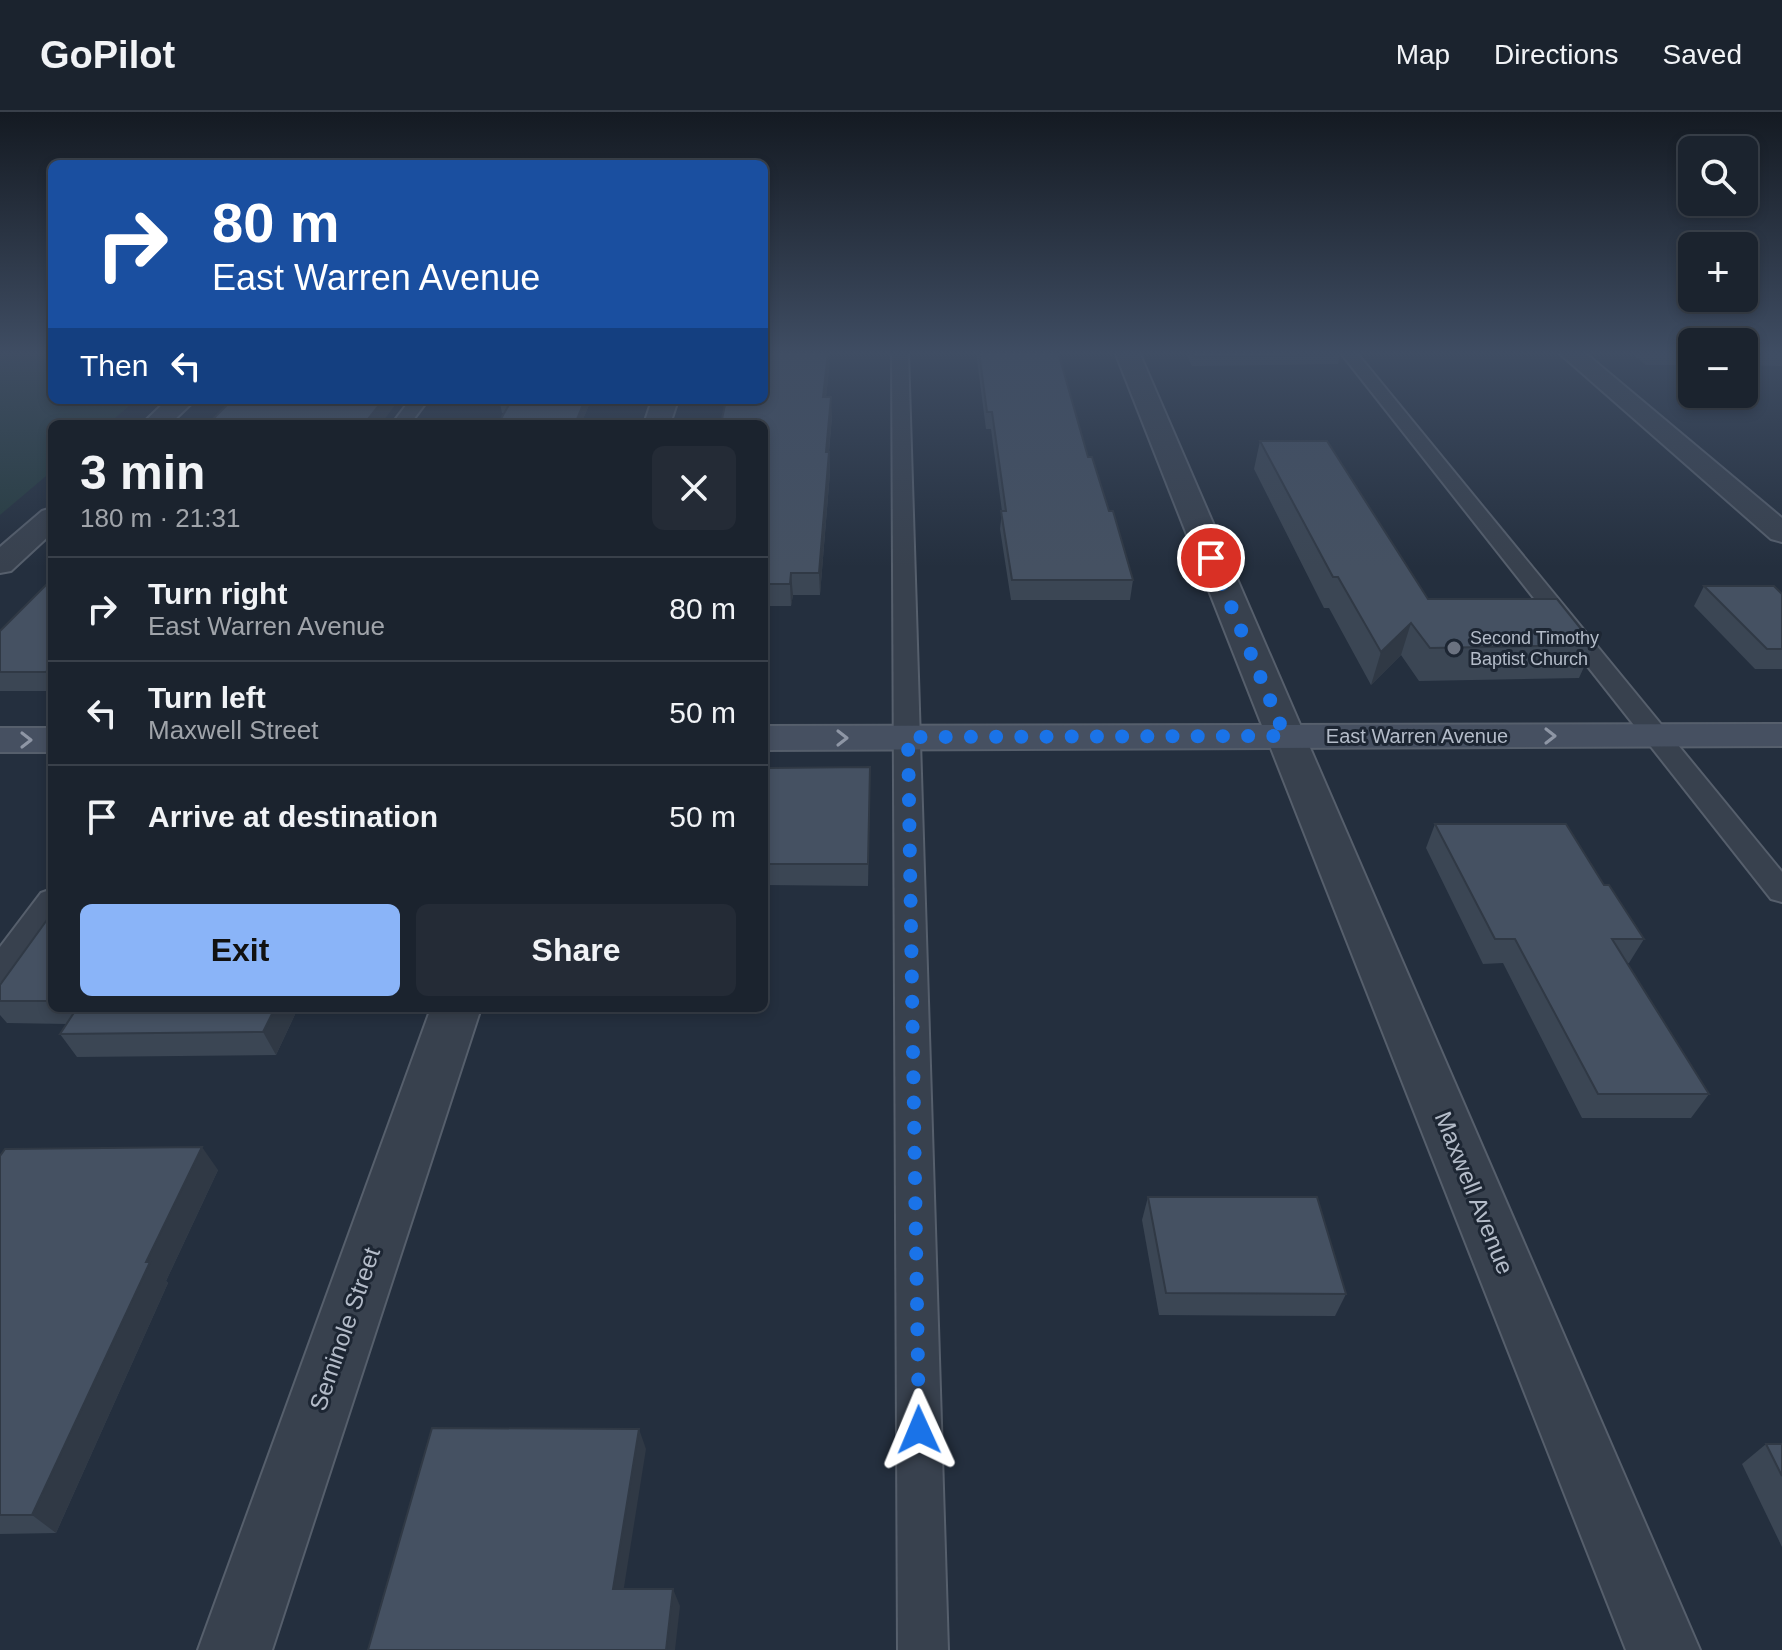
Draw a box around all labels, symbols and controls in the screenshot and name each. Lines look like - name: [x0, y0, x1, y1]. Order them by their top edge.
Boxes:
- text: GoPilot: [40, 34, 175, 76]
- text: Map: [1396, 39, 1450, 70]
- text: Directions: [1494, 39, 1619, 70]
- text: Saved: [1663, 39, 1742, 70]
- map controls: [1678, 136, 1758, 408]
- button: search: [1678, 136, 1758, 216]
- text: 80 m: [212, 191, 340, 254]
- icon: right: [80, 192, 184, 296]
- button: +: [1678, 232, 1758, 312]
- text: East Warren Avenue: [212, 257, 540, 298]
- button: −: [1678, 328, 1758, 408]
- icon: left: [164, 344, 208, 388]
- text: Then: [80, 349, 148, 382]
- text: 3 min: [80, 446, 205, 499]
- button: close: [652, 446, 736, 530]
- text: 180 m · 21:31: [80, 503, 240, 533]
- pin: [1177, 524, 1245, 592]
- icon: arrive: [1189, 536, 1233, 580]
- text: Turn right: [148, 577, 287, 610]
- icon: right: [80, 587, 124, 631]
- text: 80 m: [669, 592, 736, 625]
- text: East Warren Avenue: [148, 611, 385, 641]
- place label: Second Timothy Baptist Church: [1470, 628, 1599, 669]
- marker: Second Timothy Baptist Church: [1445, 639, 1463, 657]
- text: Turn left: [148, 681, 266, 714]
- icon: left: [80, 691, 124, 735]
- text: 50 m: [669, 696, 736, 729]
- text: Maxwell Street: [148, 715, 319, 745]
- street label: East Warren Avenue: [1326, 725, 1508, 747]
- one-way arrow: [1544, 727, 1557, 745]
- one-way arrow: [836, 729, 849, 746]
- one-way arrow: [20, 731, 33, 749]
- icon: arrive: [80, 795, 124, 839]
- text: Arrive at destination: [148, 800, 438, 833]
- text: 50 m: [669, 800, 736, 833]
- button: Exit: [80, 904, 400, 996]
- button: Share: [416, 904, 736, 996]
- street label: Maxwell Avenue: [1430, 1108, 1519, 1278]
- street label: Seminole Street: [304, 1243, 385, 1414]
- position arrow: [877, 1388, 961, 1472]

